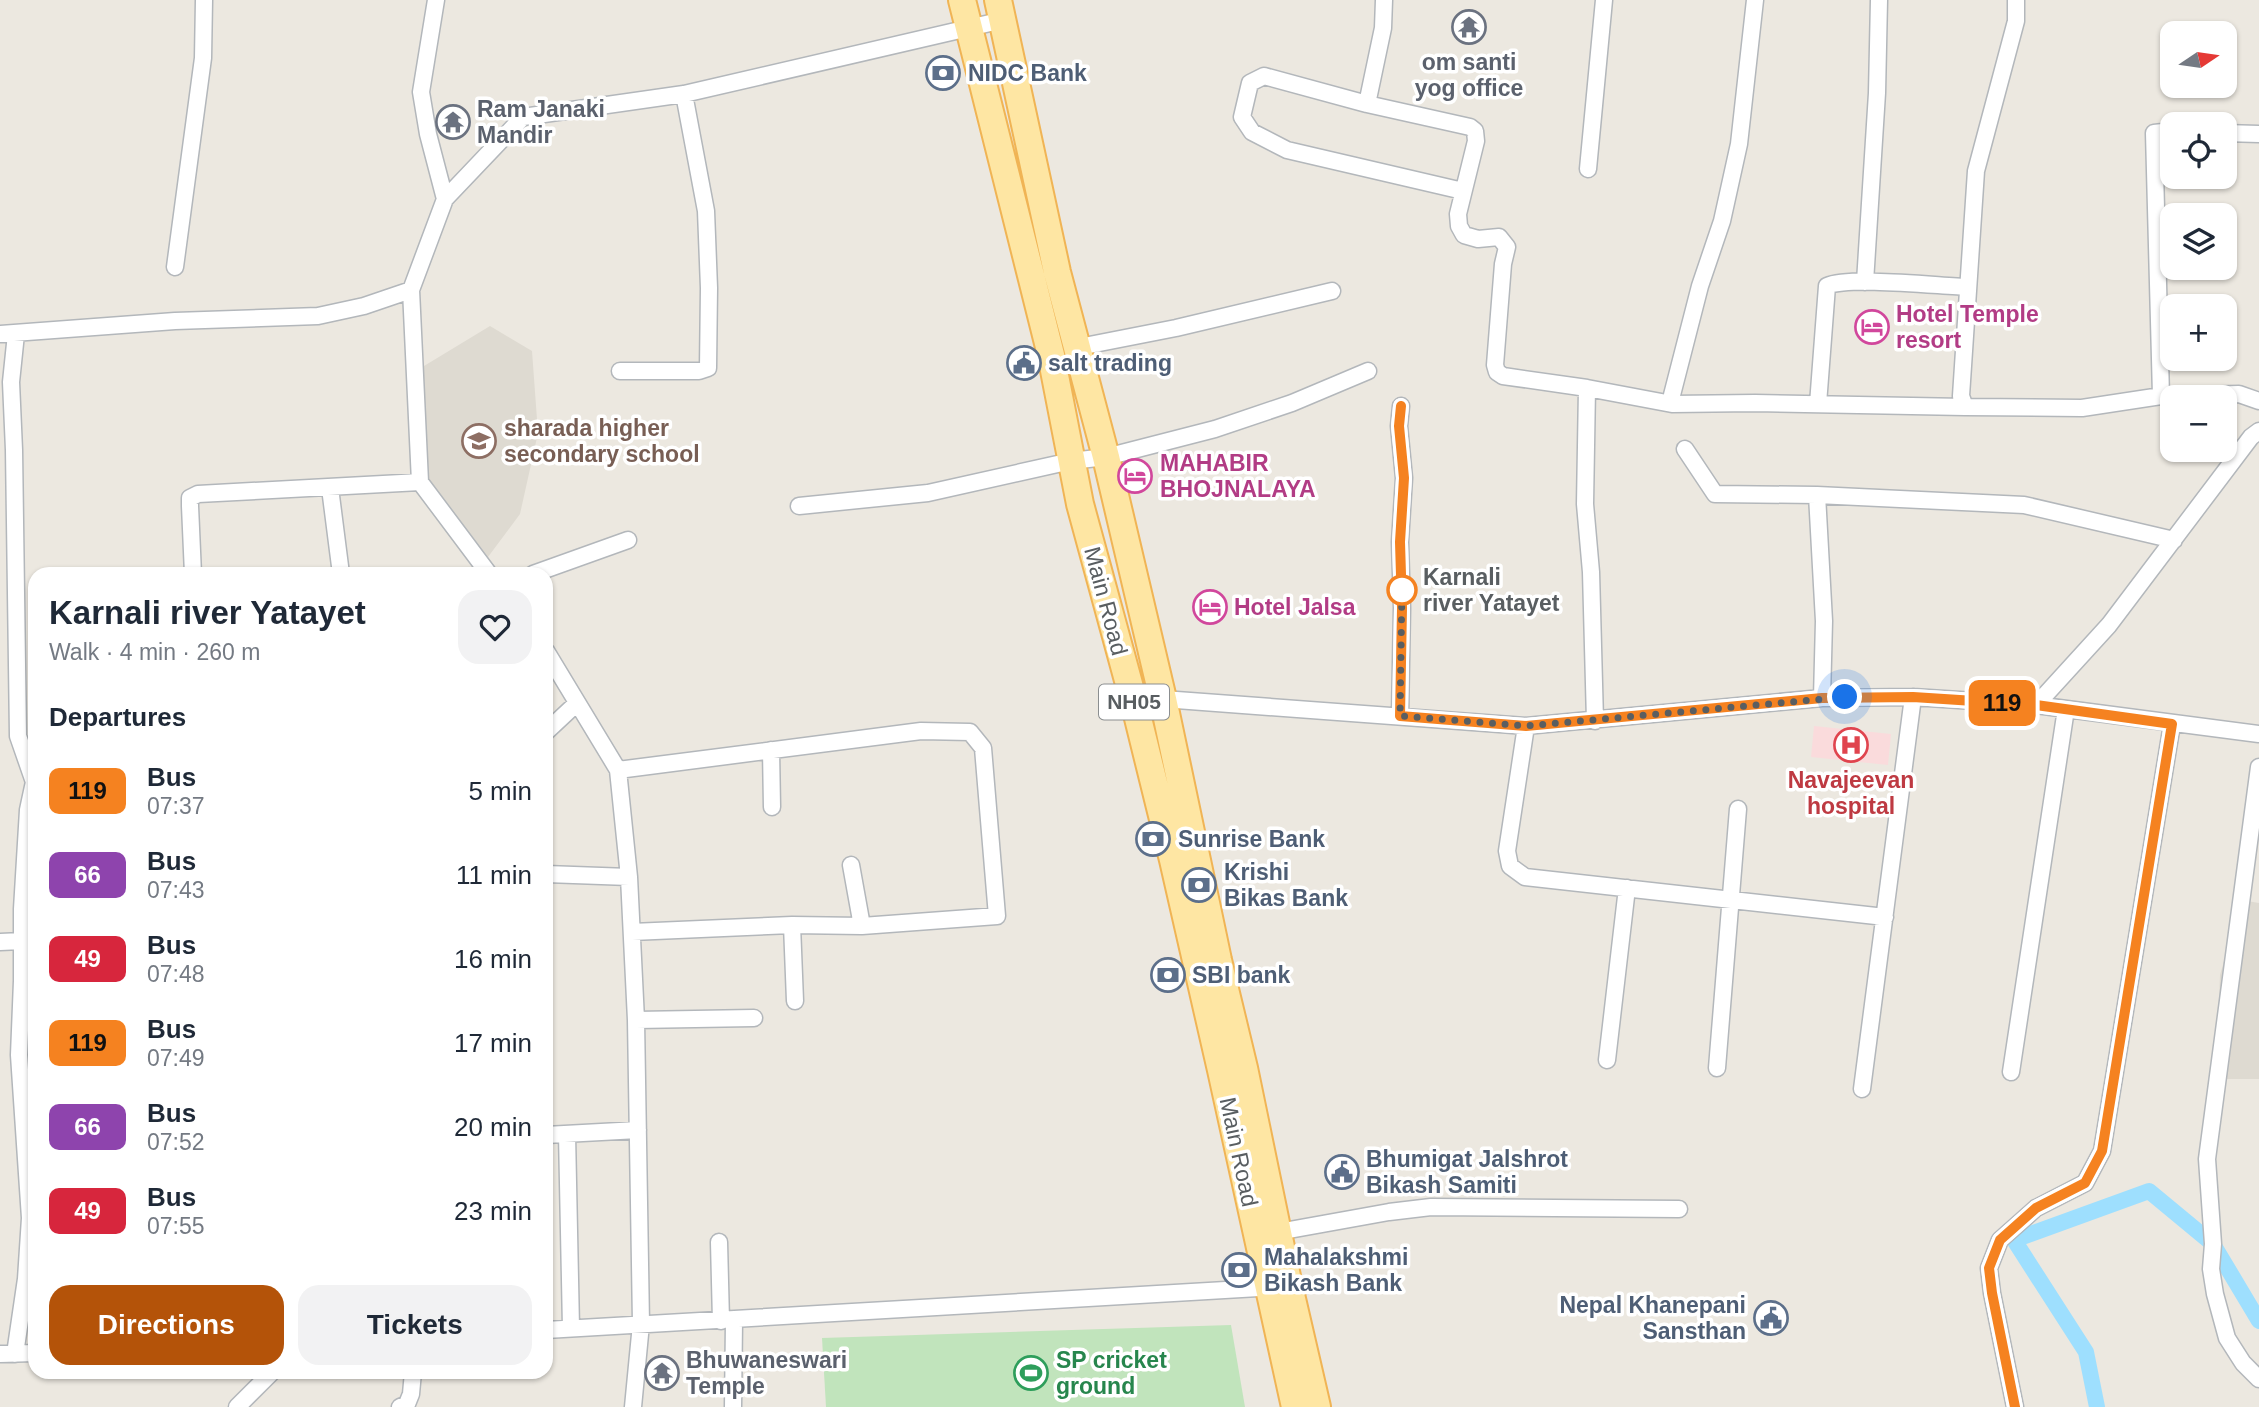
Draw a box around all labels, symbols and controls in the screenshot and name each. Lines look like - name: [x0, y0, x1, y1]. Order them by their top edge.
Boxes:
- temple icon: om santi yog office: [1450, 8, 1488, 46]
- north arrow: [2160, 21, 2236, 98]
- map controls: [2160, 21, 2237, 462]
- place label: om santi yog office: [1415, 49, 1523, 101]
- bank icon: NIDC Bank: [924, 54, 962, 92]
- place label: NIDC Bank: [968, 60, 1087, 86]
- place label: Ram Janaki Mandir: [477, 96, 605, 148]
- temple icon: Ram Janaki Mandir: [434, 103, 472, 141]
- button: locate: [2160, 112, 2237, 189]
- button: layers: [2160, 203, 2237, 280]
- button: +: [2160, 294, 2237, 371]
- place label: Hotel Temple resort: [1896, 301, 2039, 353]
- hotel icon: Hotel Temple resort: [1853, 308, 1891, 346]
- public building icon: salt trading: [1005, 344, 1043, 382]
- place label: salt trading: [1048, 350, 1172, 376]
- button: −: [2160, 385, 2237, 462]
- place label: sharada higher secondary school: [504, 415, 700, 467]
- school or university icon: sharada higher secondary school: [460, 422, 498, 460]
- place label: MAHABIR BHOJNALAYA: [1160, 450, 1316, 502]
- hotel icon: MAHABIR BHOJNALAYA: [1116, 457, 1154, 495]
- street label: Main Road: [1079, 544, 1133, 658]
- place label: Karnali river Yatayet: [1423, 564, 1560, 616]
- marker: Karnali river Yatayet: [1387, 575, 1417, 605]
- hotel icon: Hotel Jalsa: [1191, 588, 1229, 626]
- button: heart: [458, 590, 532, 664]
- text: Karnali river Yatayet: [49, 594, 366, 631]
- place label: Hotel Jalsa: [1234, 594, 1356, 620]
- text: Walk · 4 min · 260 m: [49, 639, 260, 665]
- your location: [1827, 679, 1862, 714]
- line badge: 119: [1962, 680, 2042, 726]
- road number: NH05: [1099, 684, 1169, 720]
- text: 119: [1983, 689, 2021, 716]
- text: Departures: [49, 702, 186, 732]
- hospital icon: Navajeevan hospital: [1832, 726, 1870, 764]
- text: Bus: [147, 762, 196, 792]
- place label: Navajeevan hospital: [1788, 767, 1914, 819]
- text: 5 min: [468, 776, 532, 806]
- text: 119: [68, 777, 107, 804]
- text: 07:37: [147, 793, 205, 819]
- bank icon: Sunrise Bank: [1134, 820, 1172, 858]
- place label: Sunrise Bank: [1178, 826, 1325, 852]
- text: Bus: [147, 846, 196, 876]
- place label: Krishi Bikas Bank: [1224, 859, 1348, 911]
- text: 11 min: [456, 860, 532, 890]
- text: 66: [74, 861, 101, 888]
- bank icon: Krishi Bikas Bank: [1180, 866, 1218, 904]
- text: 07:43: [147, 877, 205, 903]
- text: Bus: [147, 930, 196, 960]
- text: 16 min: [454, 944, 532, 974]
- text: 49: [74, 945, 101, 972]
- bank icon: SBI bank: [1149, 956, 1187, 994]
- text: 07:48: [147, 961, 205, 987]
- place label: SBI bank: [1192, 962, 1291, 988]
- text: Bus: [147, 1014, 196, 1044]
- text: 17 min: [454, 1028, 532, 1058]
- text: 119: [68, 1029, 107, 1056]
- text: 07:49: [147, 1045, 205, 1071]
- street label: Main Road: [1215, 1095, 1263, 1209]
- text: Bus: [147, 1098, 196, 1128]
- text: 20 min: [454, 1112, 532, 1142]
- text: 66: [74, 1113, 101, 1140]
- text: 07:52: [147, 1129, 205, 1155]
- place label: Bhumigat Jalshrot Bikash Samiti: [1366, 1146, 1568, 1198]
- public building icon: Bhumigat Jalshrot Bikash Samiti: [1323, 1153, 1361, 1191]
- text: Bus: [147, 1182, 196, 1212]
- text: 23 min: [454, 1196, 532, 1226]
- text: 49: [74, 1197, 101, 1224]
- text: 07:55: [147, 1213, 205, 1239]
- place label: Mahalakshmi Bikash Bank: [1264, 1244, 1408, 1296]
- bank icon: Mahalakshmi Bikash Bank: [1220, 1251, 1258, 1289]
- button: Directions: [49, 1285, 284, 1365]
- button: Tickets: [298, 1285, 532, 1365]
- place label: Nepal Khanepani Sansthan: [1559, 1292, 1746, 1344]
- public building icon: Nepal Khanepani Sansthan: [1752, 1299, 1790, 1337]
- place label: Bhuwaneswari Temple: [686, 1347, 847, 1399]
- place label: SP cricket ground: [1056, 1347, 1167, 1399]
- temple icon: Bhuwaneswari Temple: [643, 1354, 681, 1392]
- sports icon: SP cricket ground: [1012, 1354, 1050, 1392]

